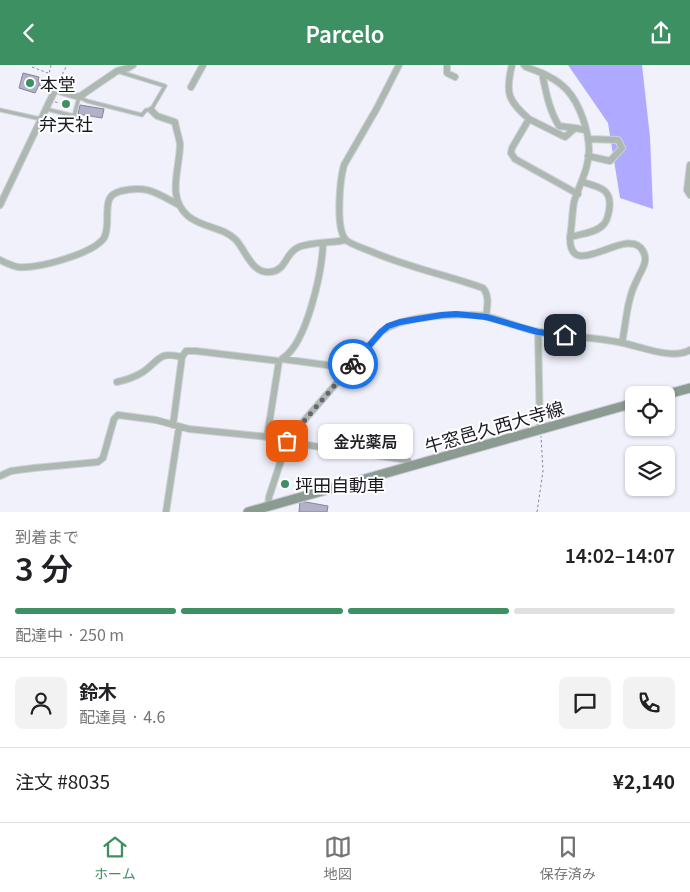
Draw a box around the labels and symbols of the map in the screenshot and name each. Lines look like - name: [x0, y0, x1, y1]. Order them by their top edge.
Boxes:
- place label: 本堂: [40, 70, 76, 96]
- marker: 本堂: [24, 77, 36, 89]
- marker: 弁天社: [60, 98, 72, 110]
- place label: 弁天社: [39, 110, 93, 136]
- pin: [544, 314, 586, 356]
- courier: [328, 339, 378, 389]
- street label: 牛窓邑久西大寺線: [421, 394, 567, 458]
- pin: [266, 420, 308, 462]
- callout: 金光薬局: [317, 423, 412, 459]
- place label: 坪田自動車: [295, 471, 385, 497]
- marker: 坪田自動車: [279, 478, 291, 490]

